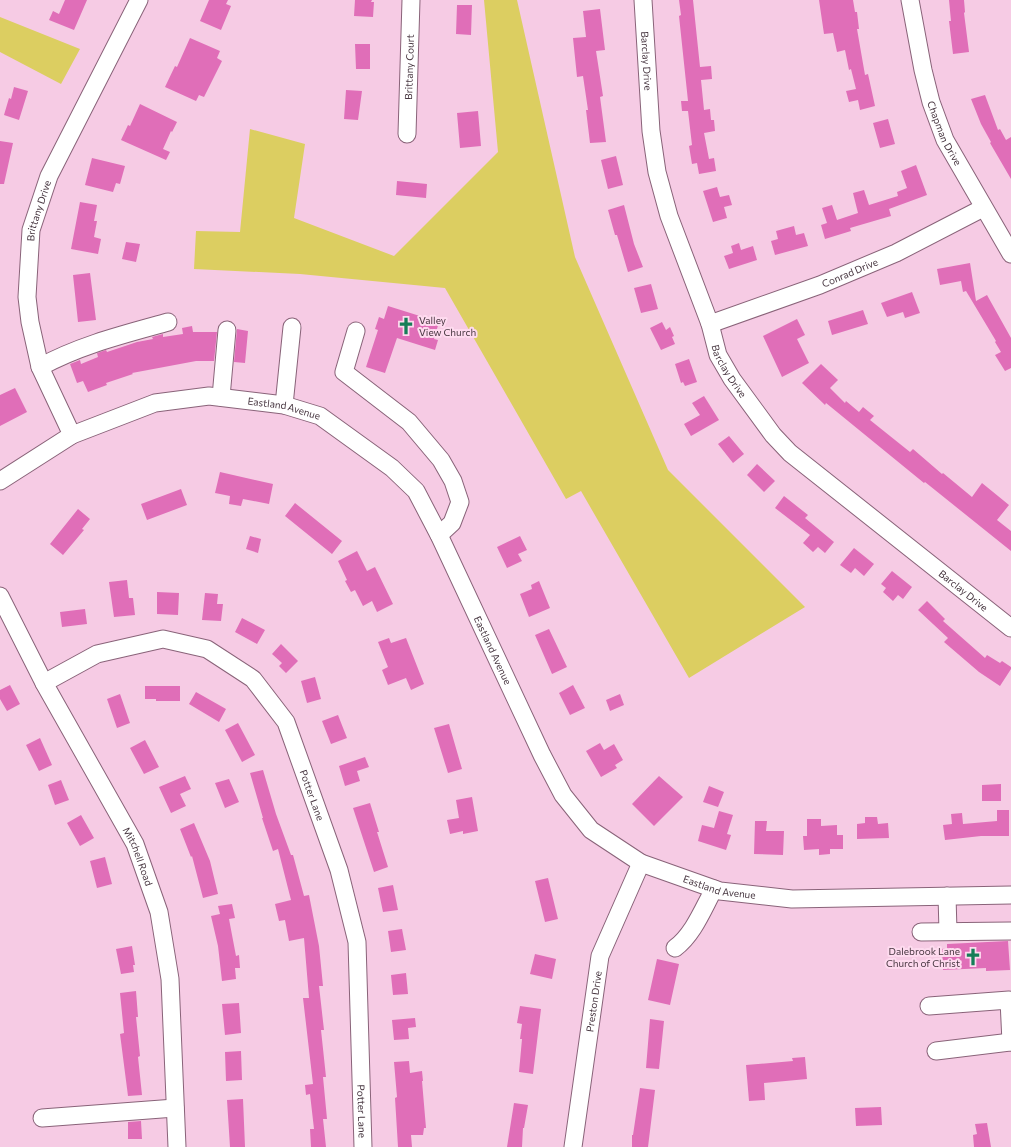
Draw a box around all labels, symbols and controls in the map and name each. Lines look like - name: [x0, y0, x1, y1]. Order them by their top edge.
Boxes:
- street label: Barclay Drive: [639, 31, 655, 91]
- street label: Brittany Court: [402, 34, 416, 100]
- street label: Chapman Drive: [925, 99, 964, 167]
- street label: Brittany Drive: [24, 179, 53, 242]
- street label: Conrad Drive: [820, 255, 880, 290]
- place label: Valley View Church: [419, 314, 476, 338]
- church icon: Valley View Church: [396, 316, 416, 336]
- street label: Barclay Drive: [710, 343, 749, 400]
- street label: Eastland Avenue: [247, 395, 322, 422]
- street label: Barclay Drive: [936, 567, 990, 613]
- street label: Eastland Avenue: [472, 614, 514, 686]
- street label: Potter Lane: [298, 768, 327, 822]
- street label: Mitchell Road: [121, 825, 155, 888]
- street label: Eastland Avenue: [682, 872, 756, 901]
- place label: Dalebrook Lane Church of Christ: [886, 945, 960, 969]
- church icon: Dalebrook Lane Church of Christ: [963, 947, 983, 967]
- street label: Preston Drive: [583, 970, 604, 1033]
- street label: Potter Lane: [355, 1084, 369, 1138]

